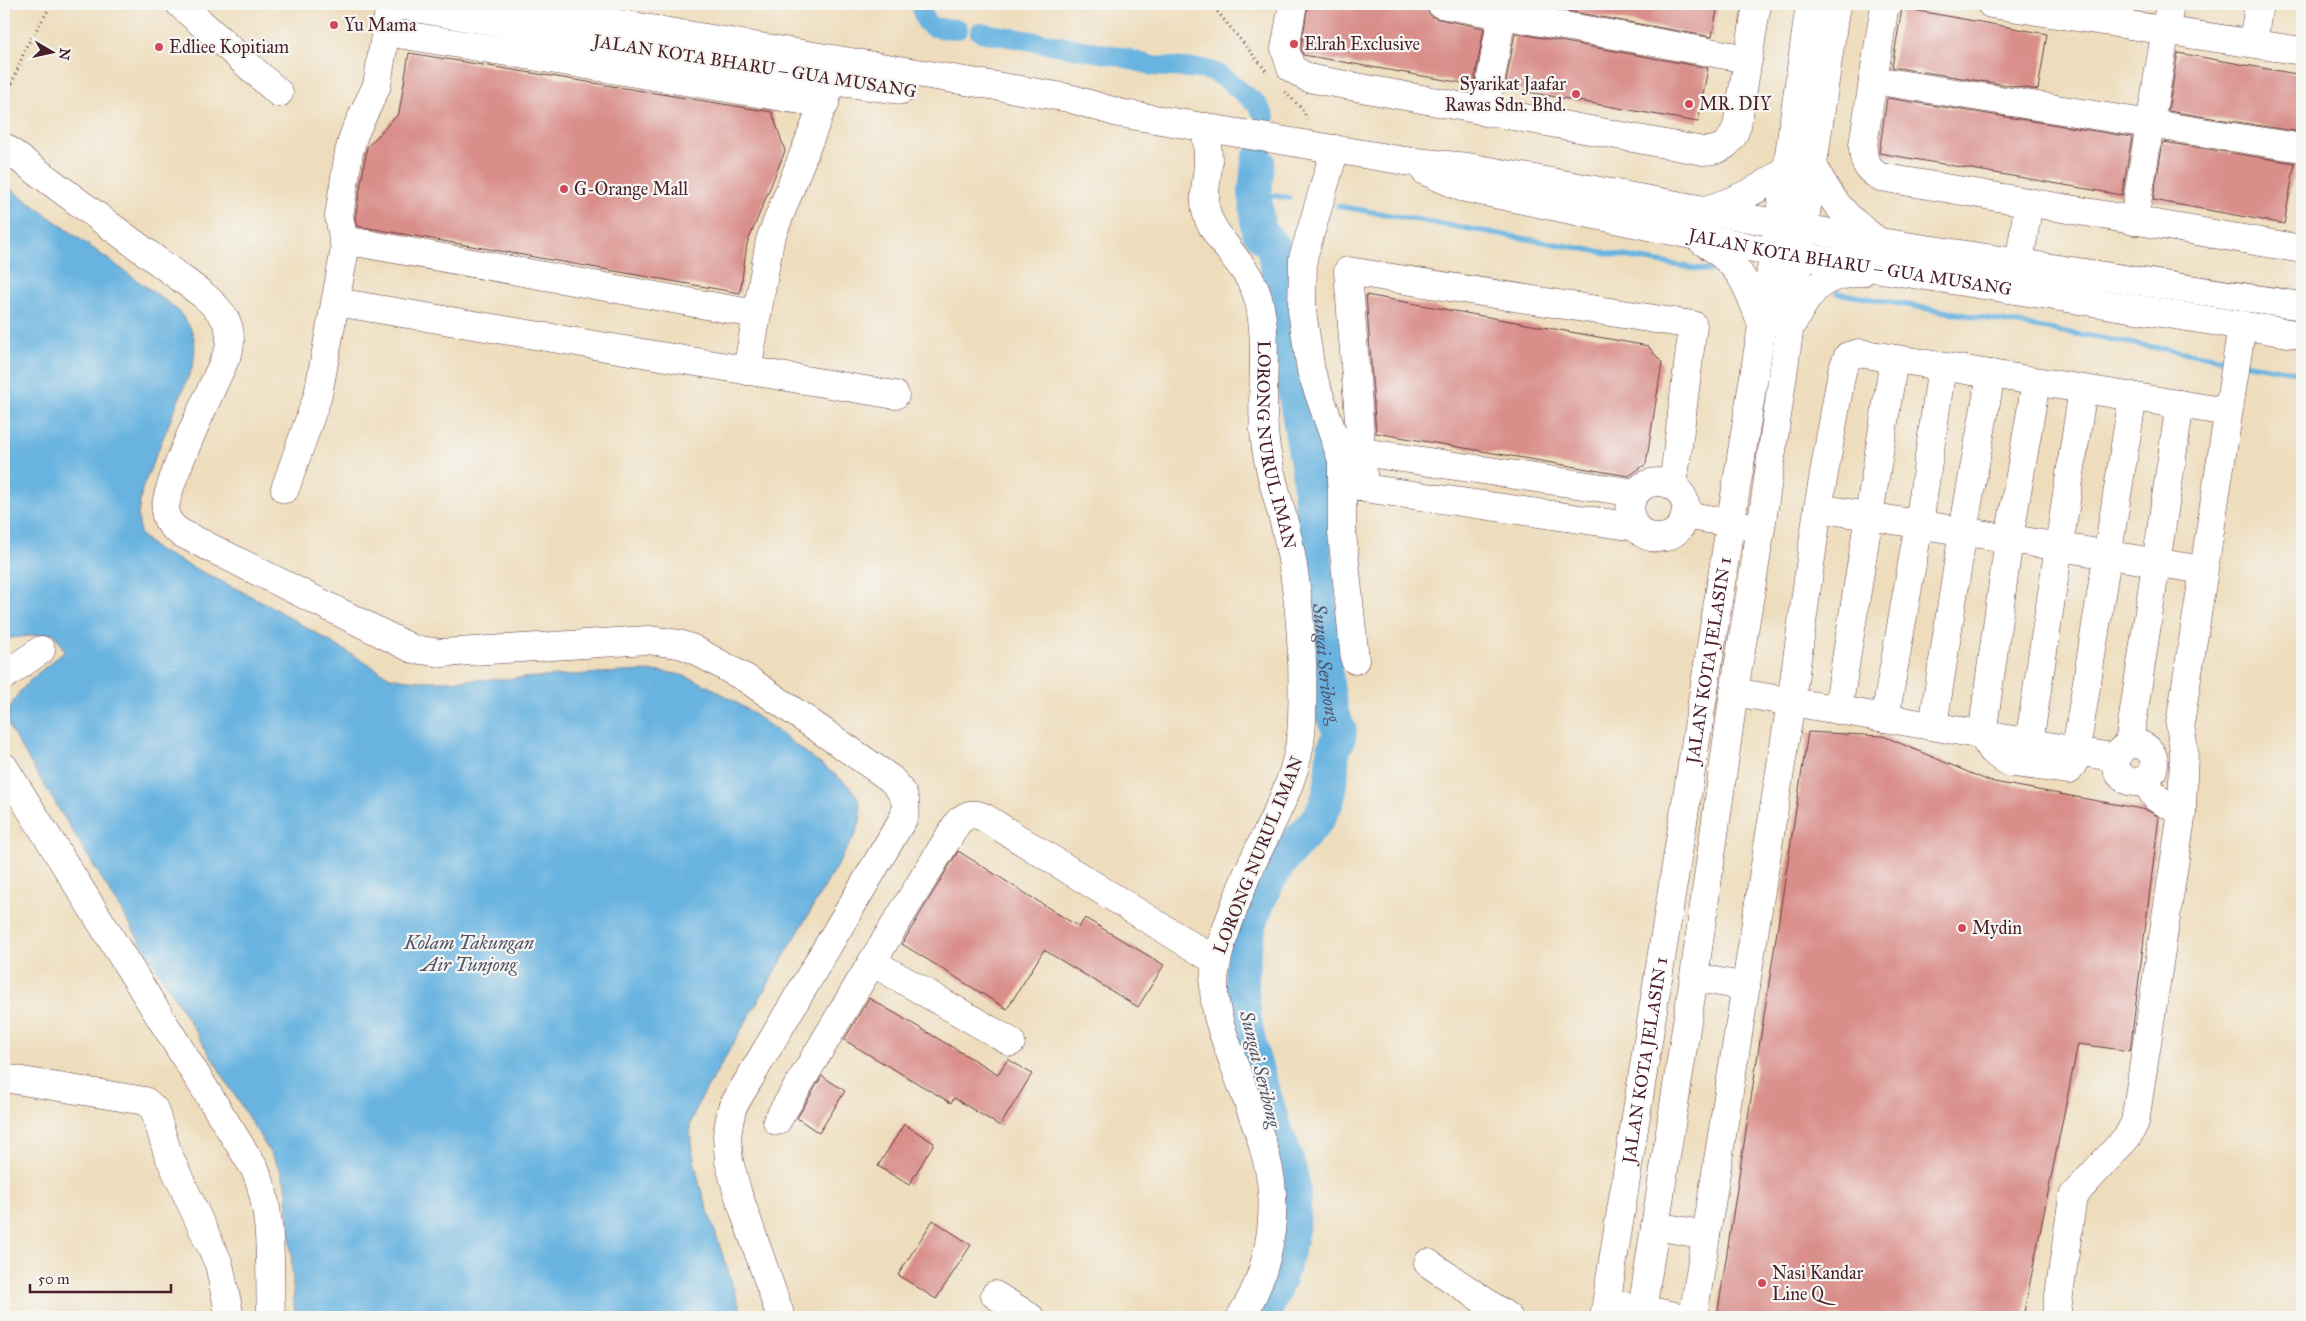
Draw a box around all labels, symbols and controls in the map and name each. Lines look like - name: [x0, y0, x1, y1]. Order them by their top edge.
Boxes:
- place label: Yu Mama: [344, 14, 417, 36]
- marker: Yu Mama: [328, 19, 340, 31]
- north arrow: [28, 28, 78, 78]
- street label: JALAN KOTA BHARU – GUA MUSANG: [590, 29, 918, 103]
- place label: Elrah Exclusive: [1304, 33, 1420, 55]
- place label: Edliee Kopitiam: [169, 36, 289, 58]
- marker: Elrah Exclusive: [1288, 38, 1300, 50]
- marker: Edliee Kopitiam: [153, 41, 165, 53]
- text: N: [55, 47, 74, 61]
- place label: Syarikat Jaafar Rawas Sdn. Bhd.: [1445, 73, 1566, 116]
- marker: Syarikat Jaafar Rawas Sdn. Bhd.: [1570, 88, 1582, 100]
- place label: MR. DIY: [1699, 93, 1772, 115]
- marker: MR. DIY: [1683, 98, 1695, 110]
- place label: G-Orange Mall: [574, 178, 688, 201]
- marker: G-Orange Mall: [558, 183, 570, 195]
- street label: JALAN KOTA BHARU – GUA MUSANG: [1685, 223, 2013, 300]
- street label: LORONG NURUL IMAN: [1252, 340, 1301, 551]
- street label: JALAN KOTA JELASIN 1: [1681, 555, 1736, 767]
- water label: Sungai Seribong: [1308, 602, 1346, 728]
- street label: LORONG NURUL IMAN: [1208, 753, 1308, 957]
- place label: Mydin: [1972, 917, 2022, 939]
- marker: Mydin: [1956, 922, 1968, 934]
- water label: Kolam Takungan Air Tunjong: [403, 931, 534, 976]
- street label: JALAN KOTA JELASIN 1: [1617, 955, 1672, 1167]
- water label: Sungai Seribong: [1235, 1007, 1287, 1132]
- scale bar: [30, 1261, 171, 1293]
- place label: Nasi Kandar Line Q: [1772, 1262, 1864, 1305]
- text: 50 m: [38, 1270, 70, 1288]
- marker: Nasi Kandar Line Q: [1756, 1277, 1768, 1289]

